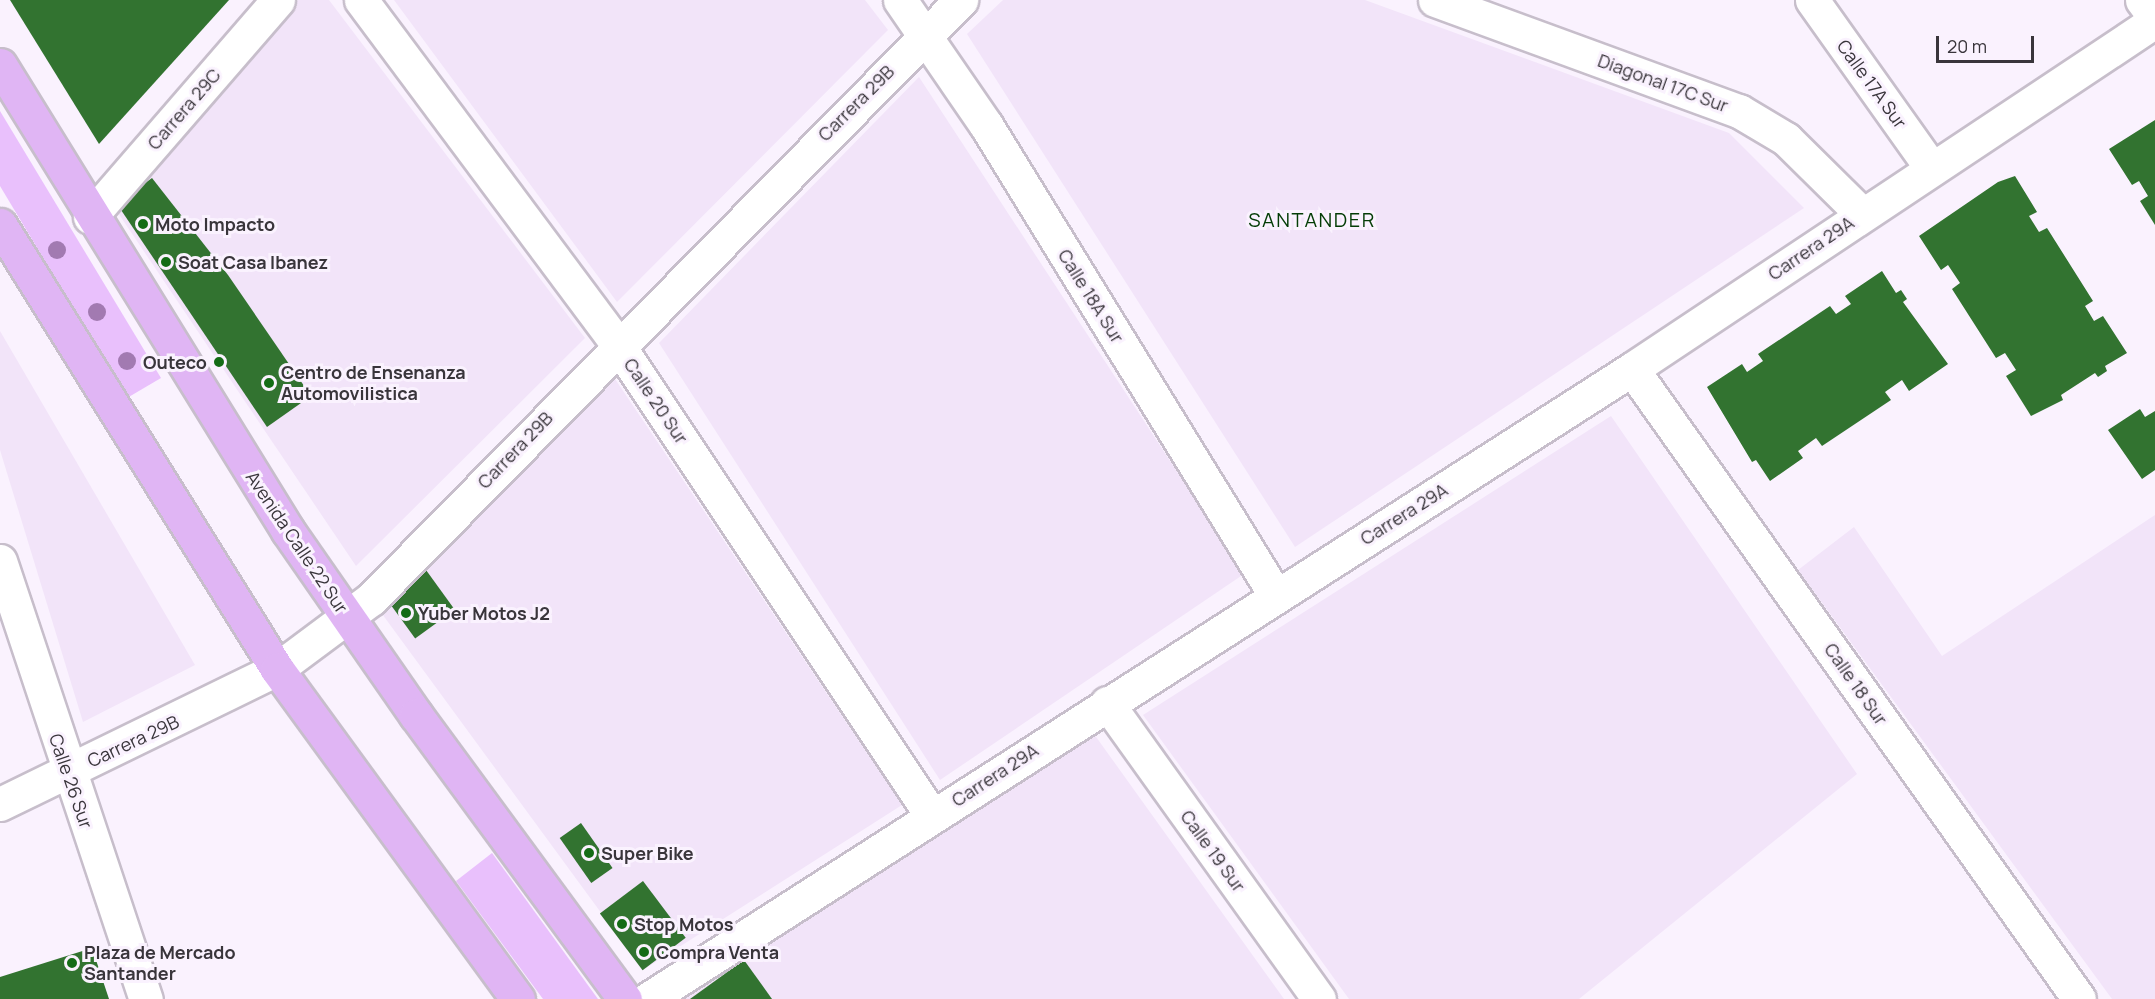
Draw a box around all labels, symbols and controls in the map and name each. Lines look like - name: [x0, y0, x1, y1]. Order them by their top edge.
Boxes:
- scale bar: [1939, 24, 2036, 62]
- text: 20 m: [1947, 34, 1987, 58]
- street label: Calle 17A Sur: [1833, 36, 1911, 132]
- street label: Diagonal 17C Sur: [1595, 49, 1731, 117]
- street label: Carrera 29B: [814, 61, 898, 145]
- street label: Carrera 29C: [143, 64, 225, 154]
- district label: SANTANDER: [1248, 207, 1376, 231]
- street label: Carrera 29A: [1764, 211, 1858, 285]
- place label: Moto Impacto: [155, 213, 275, 235]
- marker: Moto Impacto: [136, 217, 150, 231]
- street label: Calle 18A Sur: [1054, 245, 1128, 347]
- place label: Soat Casa Ibanez: [178, 251, 328, 273]
- marker: Soat Casa Ibanez: [159, 255, 173, 269]
- place label: Outeco: [143, 351, 207, 373]
- street label: Calle 20 Sur: [619, 354, 693, 448]
- marker: Outeco: [212, 355, 226, 369]
- place label: Centro de Ensenanza Automovilistica: [281, 362, 466, 404]
- marker: Centro de Ensenanza Automovilistica: [262, 376, 276, 390]
- street label: Carrera 29B: [473, 407, 557, 493]
- street label: Avenida Calle 22 Sur: [241, 467, 353, 617]
- street label: Carrera 29A: [1356, 479, 1452, 549]
- place label: Yuber Motos J2: [418, 602, 550, 624]
- marker: Yuber Motos J2: [399, 606, 413, 620]
- street label: Calle 18 Sur: [1820, 639, 1892, 729]
- street label: Carrera 29B: [84, 710, 182, 772]
- street label: Calle 26 Sur: [45, 731, 97, 831]
- street label: Carrera 29A: [948, 739, 1042, 811]
- street label: Calle 19 Sur: [1176, 806, 1250, 896]
- place label: Super Bike: [601, 842, 694, 864]
- marker: Super Bike: [582, 846, 596, 860]
- place label: Stop Motos: [634, 913, 733, 935]
- marker: Stop Motos: [615, 917, 629, 931]
- place label: Compra Venta: [656, 941, 779, 963]
- place label: Plaza de Mercado Santander: [84, 942, 236, 984]
- marker: Compra Venta: [637, 945, 651, 959]
- marker: Plaza de Mercado Santander: [65, 956, 79, 970]

